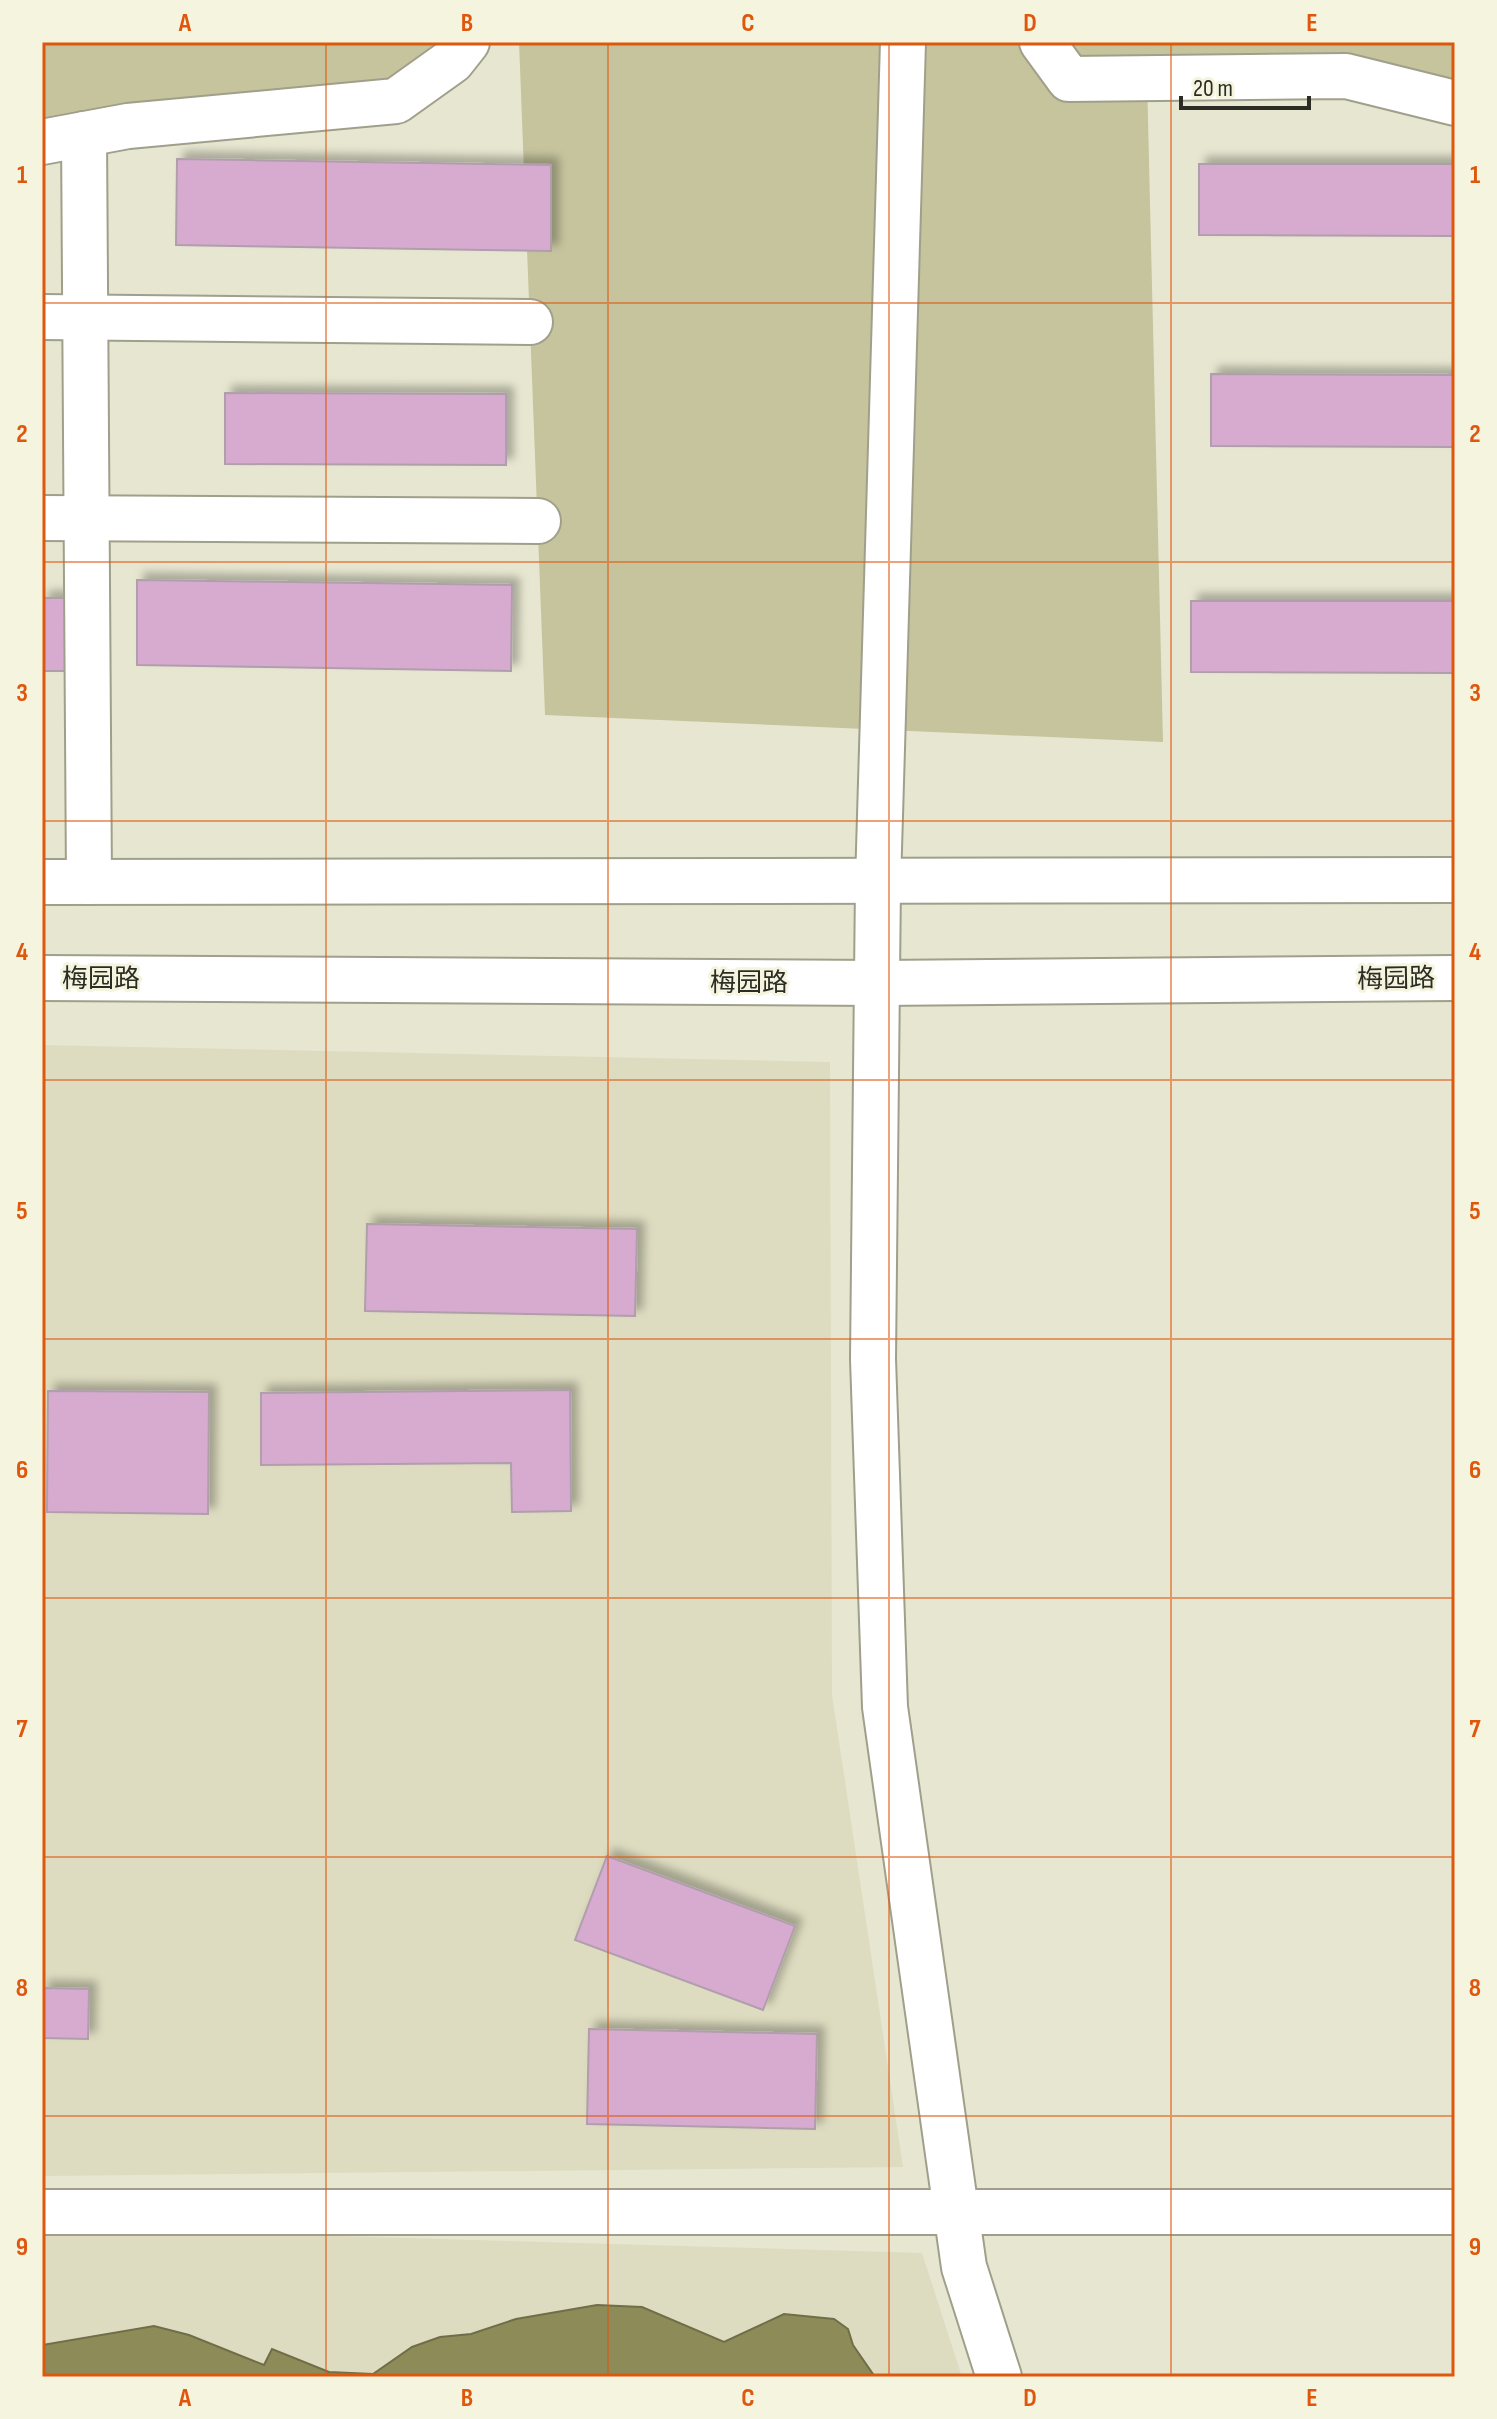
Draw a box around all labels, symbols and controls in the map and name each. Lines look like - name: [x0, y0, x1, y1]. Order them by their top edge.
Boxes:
- text: A: [178, 8, 192, 39]
- text: B: [461, 8, 473, 39]
- text: C: [741, 8, 755, 39]
- text: D: [1023, 8, 1037, 39]
- text: E: [1306, 8, 1318, 39]
- scale bar: [1181, 60, 1309, 110]
- text: 20 m: [1193, 74, 1233, 103]
- text: 1: [17, 160, 27, 191]
- text: 1: [1470, 160, 1480, 191]
- text: 2: [16, 419, 28, 450]
- text: 2: [1469, 419, 1481, 450]
- text: 3: [16, 678, 28, 709]
- text: 3: [1469, 678, 1481, 709]
- text: 4: [16, 937, 28, 968]
- text: 4: [1469, 937, 1481, 968]
- street label: 梅园路: [1357, 963, 1435, 996]
- street label: 梅园路: [62, 964, 140, 995]
- street label: 梅园路: [710, 968, 788, 999]
- text: 5: [16, 1196, 28, 1227]
- text: 5: [1469, 1196, 1481, 1227]
- text: 6: [16, 1455, 28, 1486]
- text: 6: [1469, 1455, 1481, 1486]
- text: 7: [16, 1714, 28, 1745]
- text: 7: [1469, 1714, 1481, 1745]
- text: 8: [16, 1973, 28, 2004]
- text: 8: [1469, 1973, 1481, 2004]
- text: 9: [16, 2232, 28, 2263]
- text: 9: [1469, 2232, 1481, 2263]
- text: A: [178, 2383, 192, 2414]
- text: B: [461, 2383, 473, 2414]
- text: C: [741, 2383, 755, 2414]
- text: D: [1023, 2383, 1037, 2414]
- text: E: [1306, 2383, 1318, 2414]

